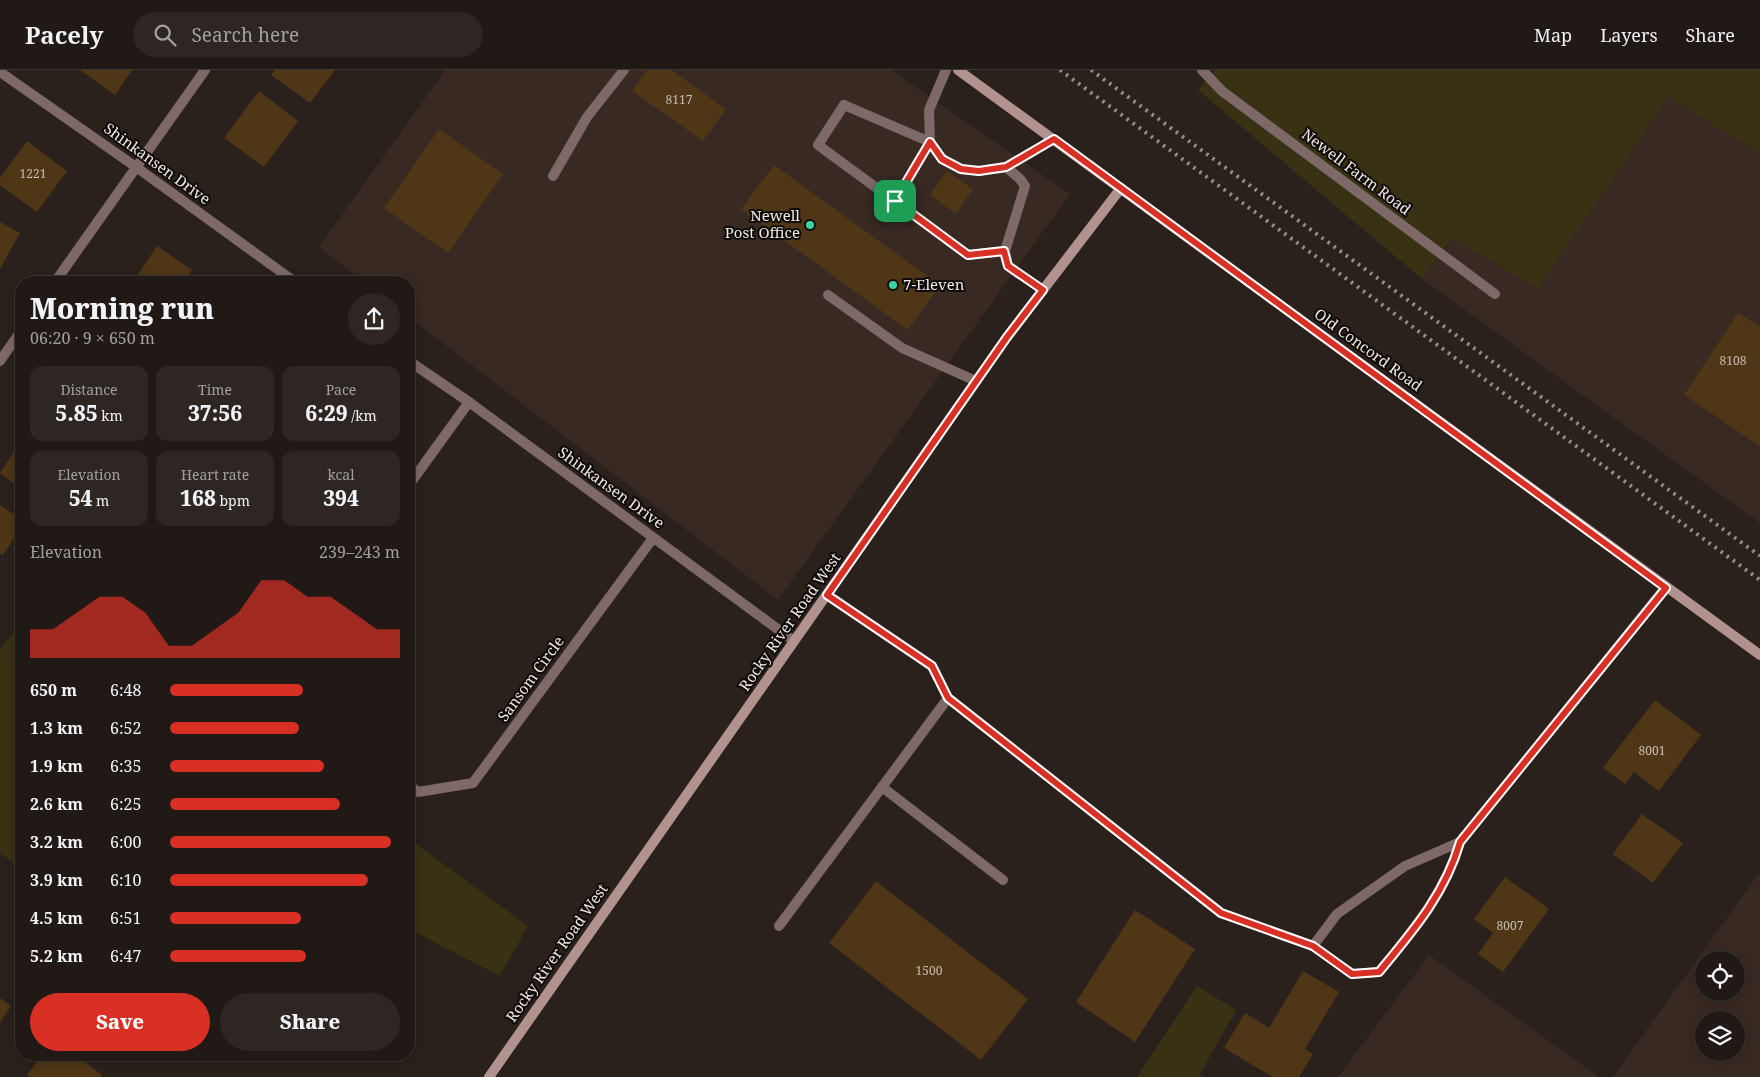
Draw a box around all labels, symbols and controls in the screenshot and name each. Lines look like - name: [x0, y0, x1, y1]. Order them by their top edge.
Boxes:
- search box: [133, 12, 483, 57]
- text: Pacely: [25, 18, 103, 51]
- icon: search: [151, 21, 179, 49]
- text: Search here: [191, 22, 299, 48]
- text: Map: [1534, 23, 1572, 47]
- text: Layers: [1600, 23, 1658, 47]
- text: Share: [1686, 23, 1735, 47]
- house number: 8117: [666, 91, 693, 108]
- street label: Shinkansen Drive: [100, 118, 215, 209]
- street label: Newell Farm Road: [1298, 124, 1415, 219]
- house number: 1221: [20, 165, 46, 182]
- pin: [874, 180, 916, 222]
- icon: arrive: [881, 187, 909, 215]
- place label: Newell Post Office: [725, 205, 800, 242]
- marker: Newell Post Office: [804, 219, 816, 231]
- place label: 7-Eleven: [903, 274, 965, 294]
- marker: 7-Eleven: [887, 279, 899, 291]
- text: Morning run: [30, 289, 214, 327]
- button: share: [348, 293, 400, 345]
- street label: Old Concord Road: [1311, 303, 1427, 395]
- text: 06:20 · 9 × 650 m: [30, 327, 155, 349]
- house number: 8108: [1720, 352, 1747, 369]
- text: Distance: [60, 380, 118, 399]
- text: Time: [198, 380, 232, 399]
- text: Pace: [326, 380, 356, 399]
- text: 5.85: [55, 399, 98, 427]
- text: 37:56: [188, 399, 242, 427]
- text: 6:29: [305, 399, 348, 427]
- text: km: [98, 406, 123, 425]
- text: /km: [348, 406, 377, 425]
- street label: Shinkansen Drive: [554, 442, 669, 533]
- text: Elevation: [57, 465, 121, 484]
- text: Heart rate: [181, 465, 249, 484]
- text: kcal: [327, 465, 355, 484]
- text: 54: [69, 484, 92, 512]
- text: 168: [180, 484, 216, 512]
- text: 394: [323, 484, 359, 512]
- text: m: [92, 491, 109, 510]
- text: bpm: [216, 491, 250, 510]
- text: Elevation: [30, 541, 102, 563]
- text: 239–243 m: [319, 541, 400, 563]
- street label: Rocky River Road West: [734, 548, 844, 694]
- street label: Sansom Circle: [492, 632, 568, 725]
- text: 650 m: [30, 679, 77, 701]
- text: 6:48: [110, 679, 141, 701]
- text: 1.3 km: [30, 717, 83, 739]
- text: 6:52: [110, 717, 141, 739]
- house number: 8001: [1639, 742, 1665, 759]
- text: 1.9 km: [30, 755, 83, 777]
- text: 6:35: [110, 755, 141, 777]
- text: 2.6 km: [30, 793, 83, 815]
- text: 6:25: [110, 793, 141, 815]
- text: 3.2 km: [30, 831, 83, 853]
- text: 6:00: [110, 831, 141, 853]
- text: 3.9 km: [30, 869, 83, 891]
- text: 6:10: [110, 869, 141, 891]
- street label: Rocky River Road West: [501, 879, 611, 1025]
- text: 4.5 km: [30, 907, 83, 929]
- text: 6:51: [110, 907, 141, 929]
- house number: 8007: [1497, 917, 1524, 934]
- text: 5.2 km: [30, 945, 83, 967]
- text: 6:47: [110, 945, 141, 967]
- map controls: [1695, 951, 1745, 1061]
- button: locate: [1695, 951, 1745, 1001]
- house number: 1500: [916, 962, 943, 979]
- button: Save: [30, 993, 210, 1051]
- button: Share: [220, 993, 400, 1051]
- button: layers: [1695, 1011, 1745, 1061]

